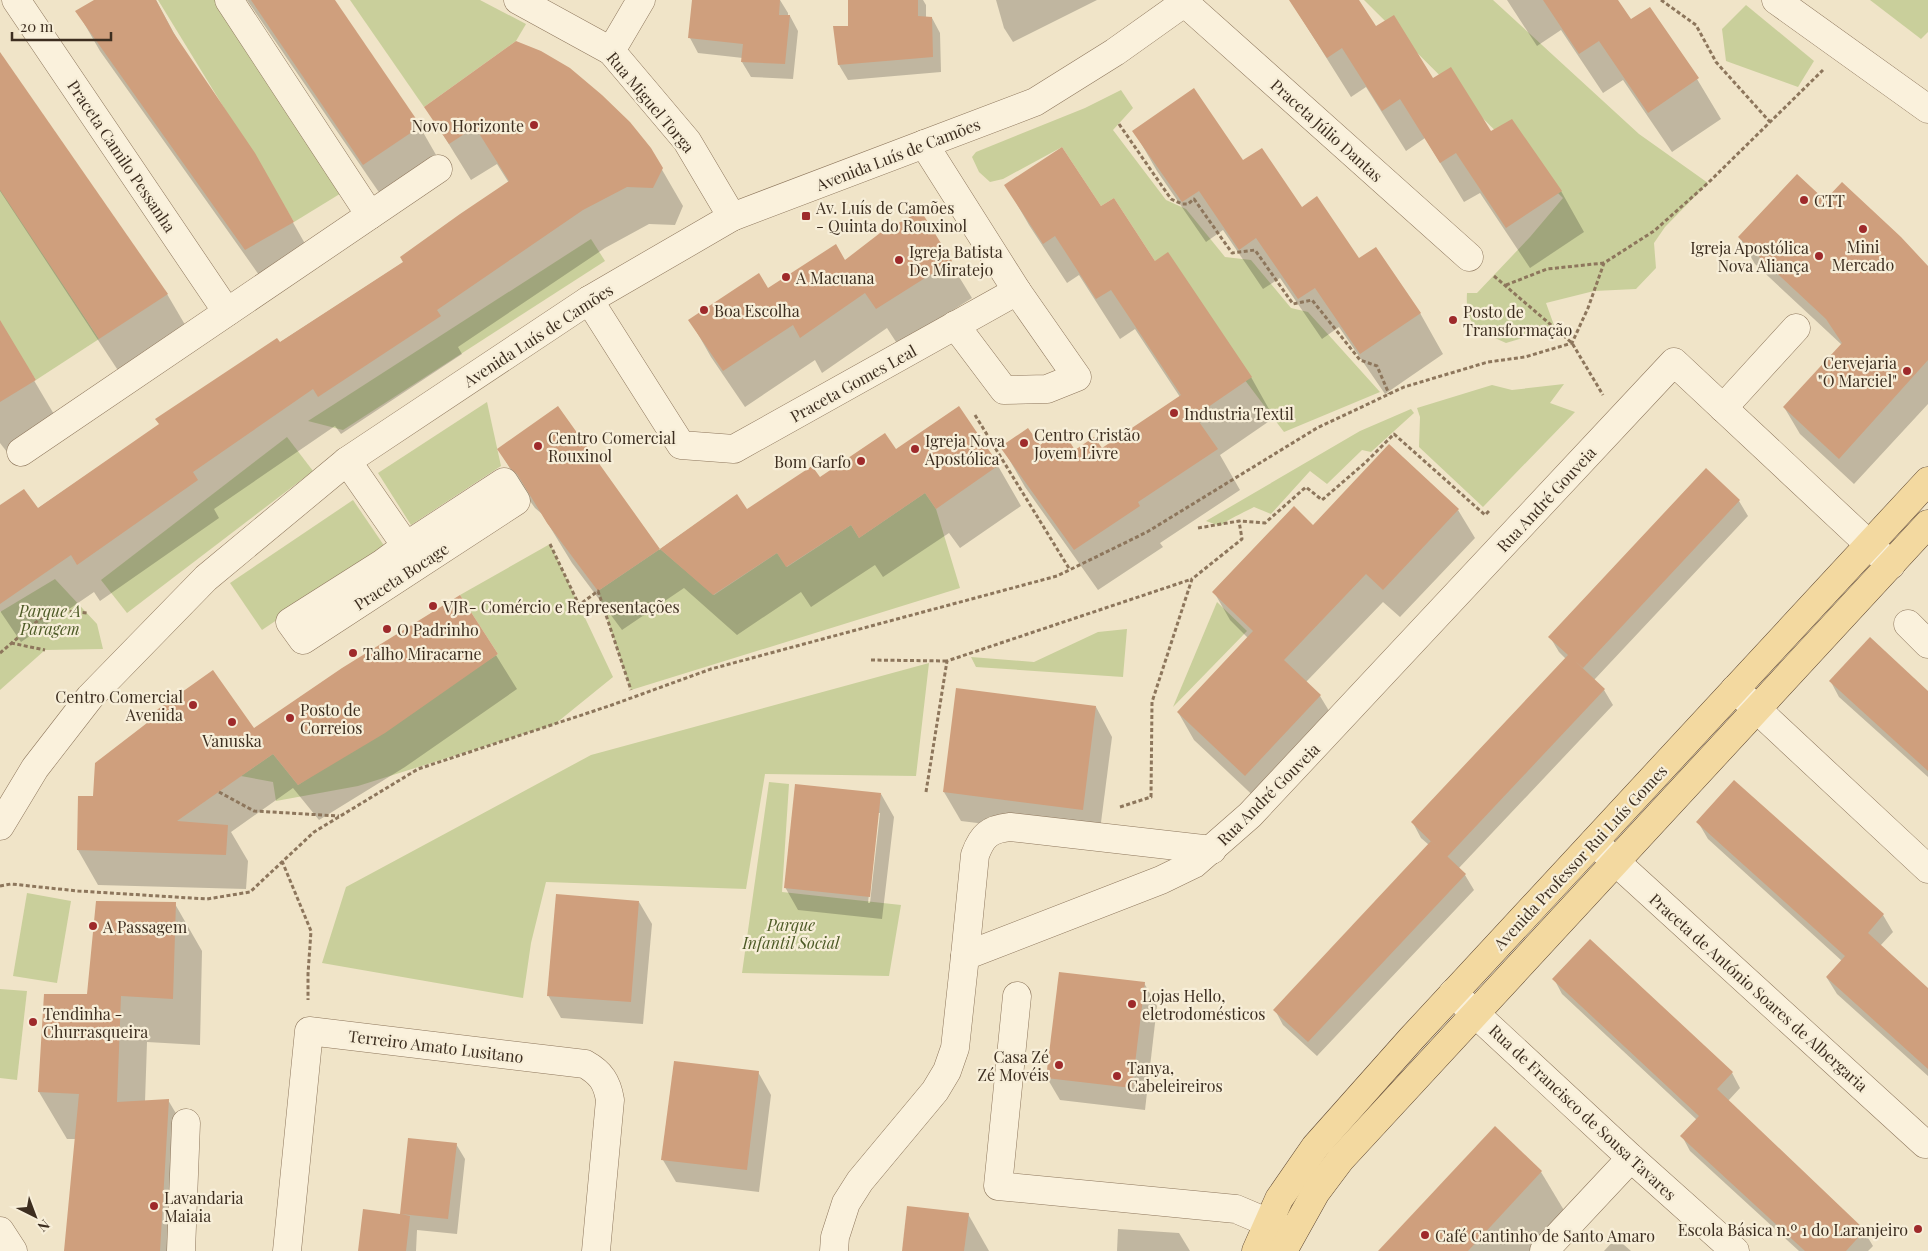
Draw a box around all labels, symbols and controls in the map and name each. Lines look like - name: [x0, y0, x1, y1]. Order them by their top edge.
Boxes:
- scale bar: [12, 10, 111, 42]
- text: 20 m: [20, 16, 54, 36]
- street label: Rua Miguel Torga: [603, 47, 699, 157]
- street label: Praceta Júlio Dantas: [1267, 74, 1387, 186]
- street label: Praceta Camilo Pessanha: [63, 76, 181, 236]
- street label: Avenida Luís de Camões: [812, 113, 983, 195]
- place label: Novo Horizonte: [412, 115, 524, 136]
- marker: Novo Horizonte: [528, 119, 540, 131]
- place label: CTT: [1814, 190, 1845, 211]
- marker: CTT: [1798, 194, 1810, 206]
- place label: Av. Luís de Camões - Quinta do Rouxinol: [815, 197, 967, 236]
- marker: Av. Luís de Camões - Quinta do Rouxinol: [800, 210, 812, 222]
- marker: Mini Mercado: [1857, 223, 1869, 235]
- place label: Mini Mercado: [1832, 236, 1894, 275]
- place label: Igreja Apostólica Nova Aliança: [1690, 237, 1809, 276]
- place label: Igreja Batista De Miratejo: [909, 241, 1003, 280]
- marker: Igreja Apostólica Nova Aliança: [1813, 250, 1825, 262]
- marker: Igreja Batista De Miratejo: [893, 254, 905, 266]
- place label: A Macuana: [795, 267, 874, 288]
- marker: A Macuana: [780, 271, 792, 283]
- street label: Avenida Luís de Camões: [458, 279, 617, 392]
- place label: Boa Escolha: [714, 300, 800, 321]
- place label: Posto de Transformação: [1463, 301, 1573, 340]
- marker: Boa Escolha: [698, 304, 710, 316]
- marker: Posto de Transformação: [1447, 314, 1459, 326]
- street label: Praceta Gomes Leal: [786, 339, 920, 426]
- place label: Cervejaria "O Marciel": [1818, 352, 1897, 391]
- marker: Cervejaria "O Marciel": [1901, 365, 1913, 377]
- place label: Industria Textil: [1184, 403, 1294, 424]
- marker: Industria Textil: [1168, 407, 1180, 419]
- place label: Centro Cristão Jovem Livre: [1033, 424, 1140, 463]
- place label: Centro Comercial Rouxinol: [548, 427, 676, 466]
- place label: Igreja Nova Apostólica: [924, 430, 1005, 469]
- marker: Centro Cristão Jovem Livre: [1018, 437, 1030, 449]
- marker: Centro Comercial Rouxinol: [532, 440, 544, 452]
- street label: Rua André Gouveia: [1492, 442, 1600, 556]
- marker: Igreja Nova Apostólica: [909, 443, 921, 455]
- place label: Bom Garfo: [774, 451, 851, 472]
- marker: Bom Garfo: [855, 455, 867, 467]
- street label: Praceta Bocage: [350, 538, 452, 614]
- place label: VJR- Comércio e Representações: [442, 596, 680, 617]
- park label: Parque A Paragem: [18, 600, 81, 639]
- marker: VJR- Comércio e Representações: [427, 600, 439, 612]
- place label: O Padrinho: [397, 619, 479, 640]
- marker: O Padrinho: [381, 623, 393, 635]
- place label: Talho Miracarne: [363, 643, 482, 664]
- marker: Talho Miracarne: [347, 647, 359, 659]
- place label: Centro Comercial Avenida: [55, 686, 183, 725]
- marker: Centro Comercial Avenida: [187, 699, 199, 711]
- place label: Posto de Correios: [300, 699, 362, 738]
- marker: Posto de Correios: [284, 712, 296, 724]
- marker: Vanuska: [226, 716, 238, 728]
- place label: Vanuska: [201, 730, 262, 751]
- street label: Rua André Gouveia: [1212, 738, 1324, 850]
- street label: Avenida Professor Rui Luís Gomes: [1488, 760, 1671, 955]
- street label: Praceta de António Soares de Albergaria: [1645, 888, 1873, 1096]
- park label: Parque Infantil Social: [742, 914, 840, 953]
- place label: A Passagem: [102, 916, 187, 937]
- marker: A Passagem: [87, 920, 99, 932]
- place label: Lojas Hello, eletrodomésticos: [1142, 985, 1265, 1024]
- marker: Lojas Hello, eletrodomésticos: [1126, 998, 1138, 1010]
- place label: Tendinha - Churrasqueira: [43, 1003, 148, 1042]
- marker: Tendinha - Churrasqueira: [27, 1016, 39, 1028]
- street label: Rua de Francisco de Sousa Tavares: [1485, 1020, 1681, 1204]
- street label: Terreiro Amato Lusitano: [347, 1025, 525, 1067]
- place label: Casa Zé Zé Movéis: [978, 1046, 1049, 1085]
- place label: Tanya, Cabeleireiros: [1127, 1057, 1223, 1096]
- marker: Casa Zé Zé Movéis: [1053, 1059, 1065, 1071]
- marker: Tanya, Cabeleireiros: [1111, 1070, 1123, 1082]
- place label: Lavandaria Maiaia: [164, 1187, 244, 1226]
- north arrow: [10, 1191, 60, 1241]
- marker: Lavandaria Maiaia: [148, 1200, 160, 1212]
- text: N: [34, 1216, 54, 1236]
- place label: Escola Básica n.º 1 do Laranjeiro: [1678, 1219, 1908, 1240]
- marker: Escola Básica n.º 1 do Laranjeiro: [1912, 1223, 1924, 1235]
- place label: Café Cantinho de Santo Amaro: [1435, 1225, 1655, 1246]
- marker: Café Cantinho de Santo Amaro: [1419, 1229, 1431, 1241]

